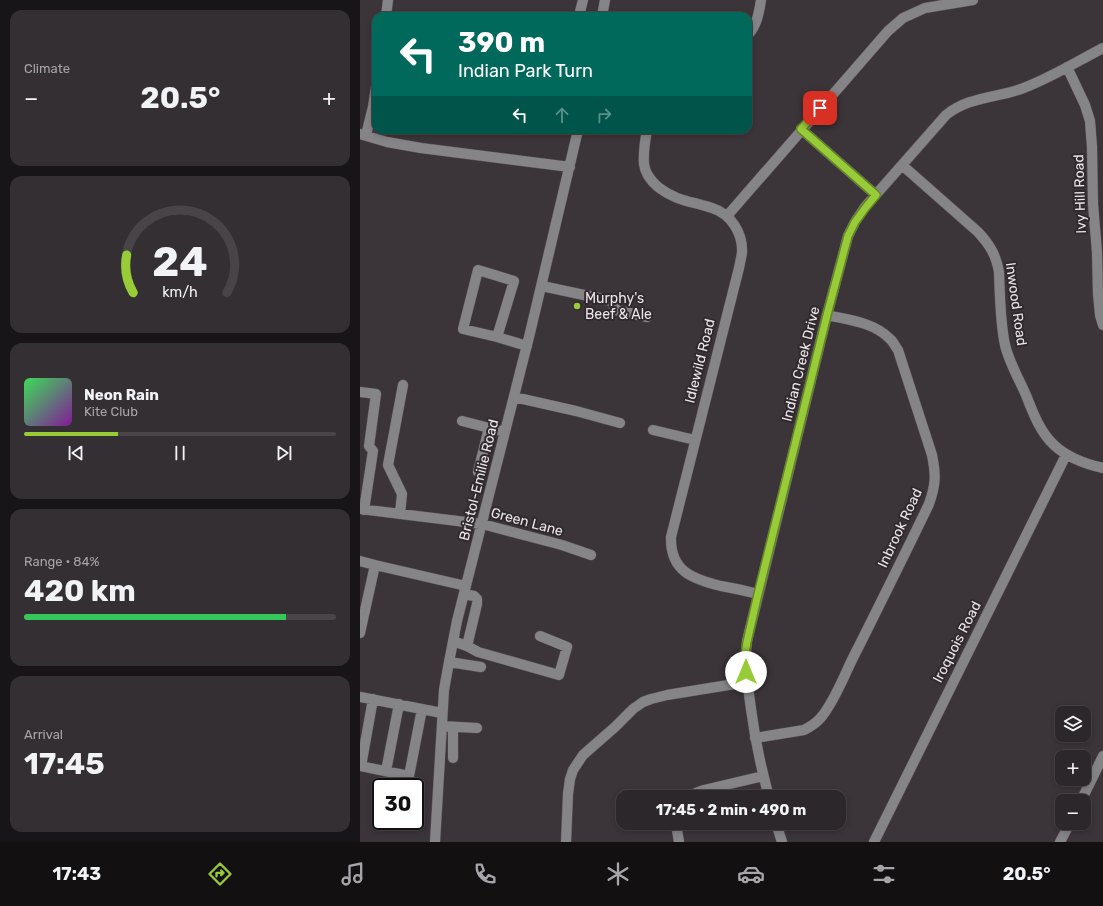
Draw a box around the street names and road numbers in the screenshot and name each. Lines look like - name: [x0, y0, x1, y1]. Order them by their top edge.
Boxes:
- street label: Ivy Hill Road: [1070, 154, 1090, 234]
- street label: Inwood Road: [1002, 261, 1030, 347]
- street label: Indian Creek Drive: [778, 305, 824, 423]
- street label: Idlewild Road: [681, 317, 719, 405]
- street label: Bristol-Emilie Road: [456, 418, 502, 542]
- street label: Inbrook Road: [874, 486, 926, 570]
- street label: Green Lane: [489, 504, 565, 540]
- street label: Iroquois Road: [929, 598, 985, 686]

